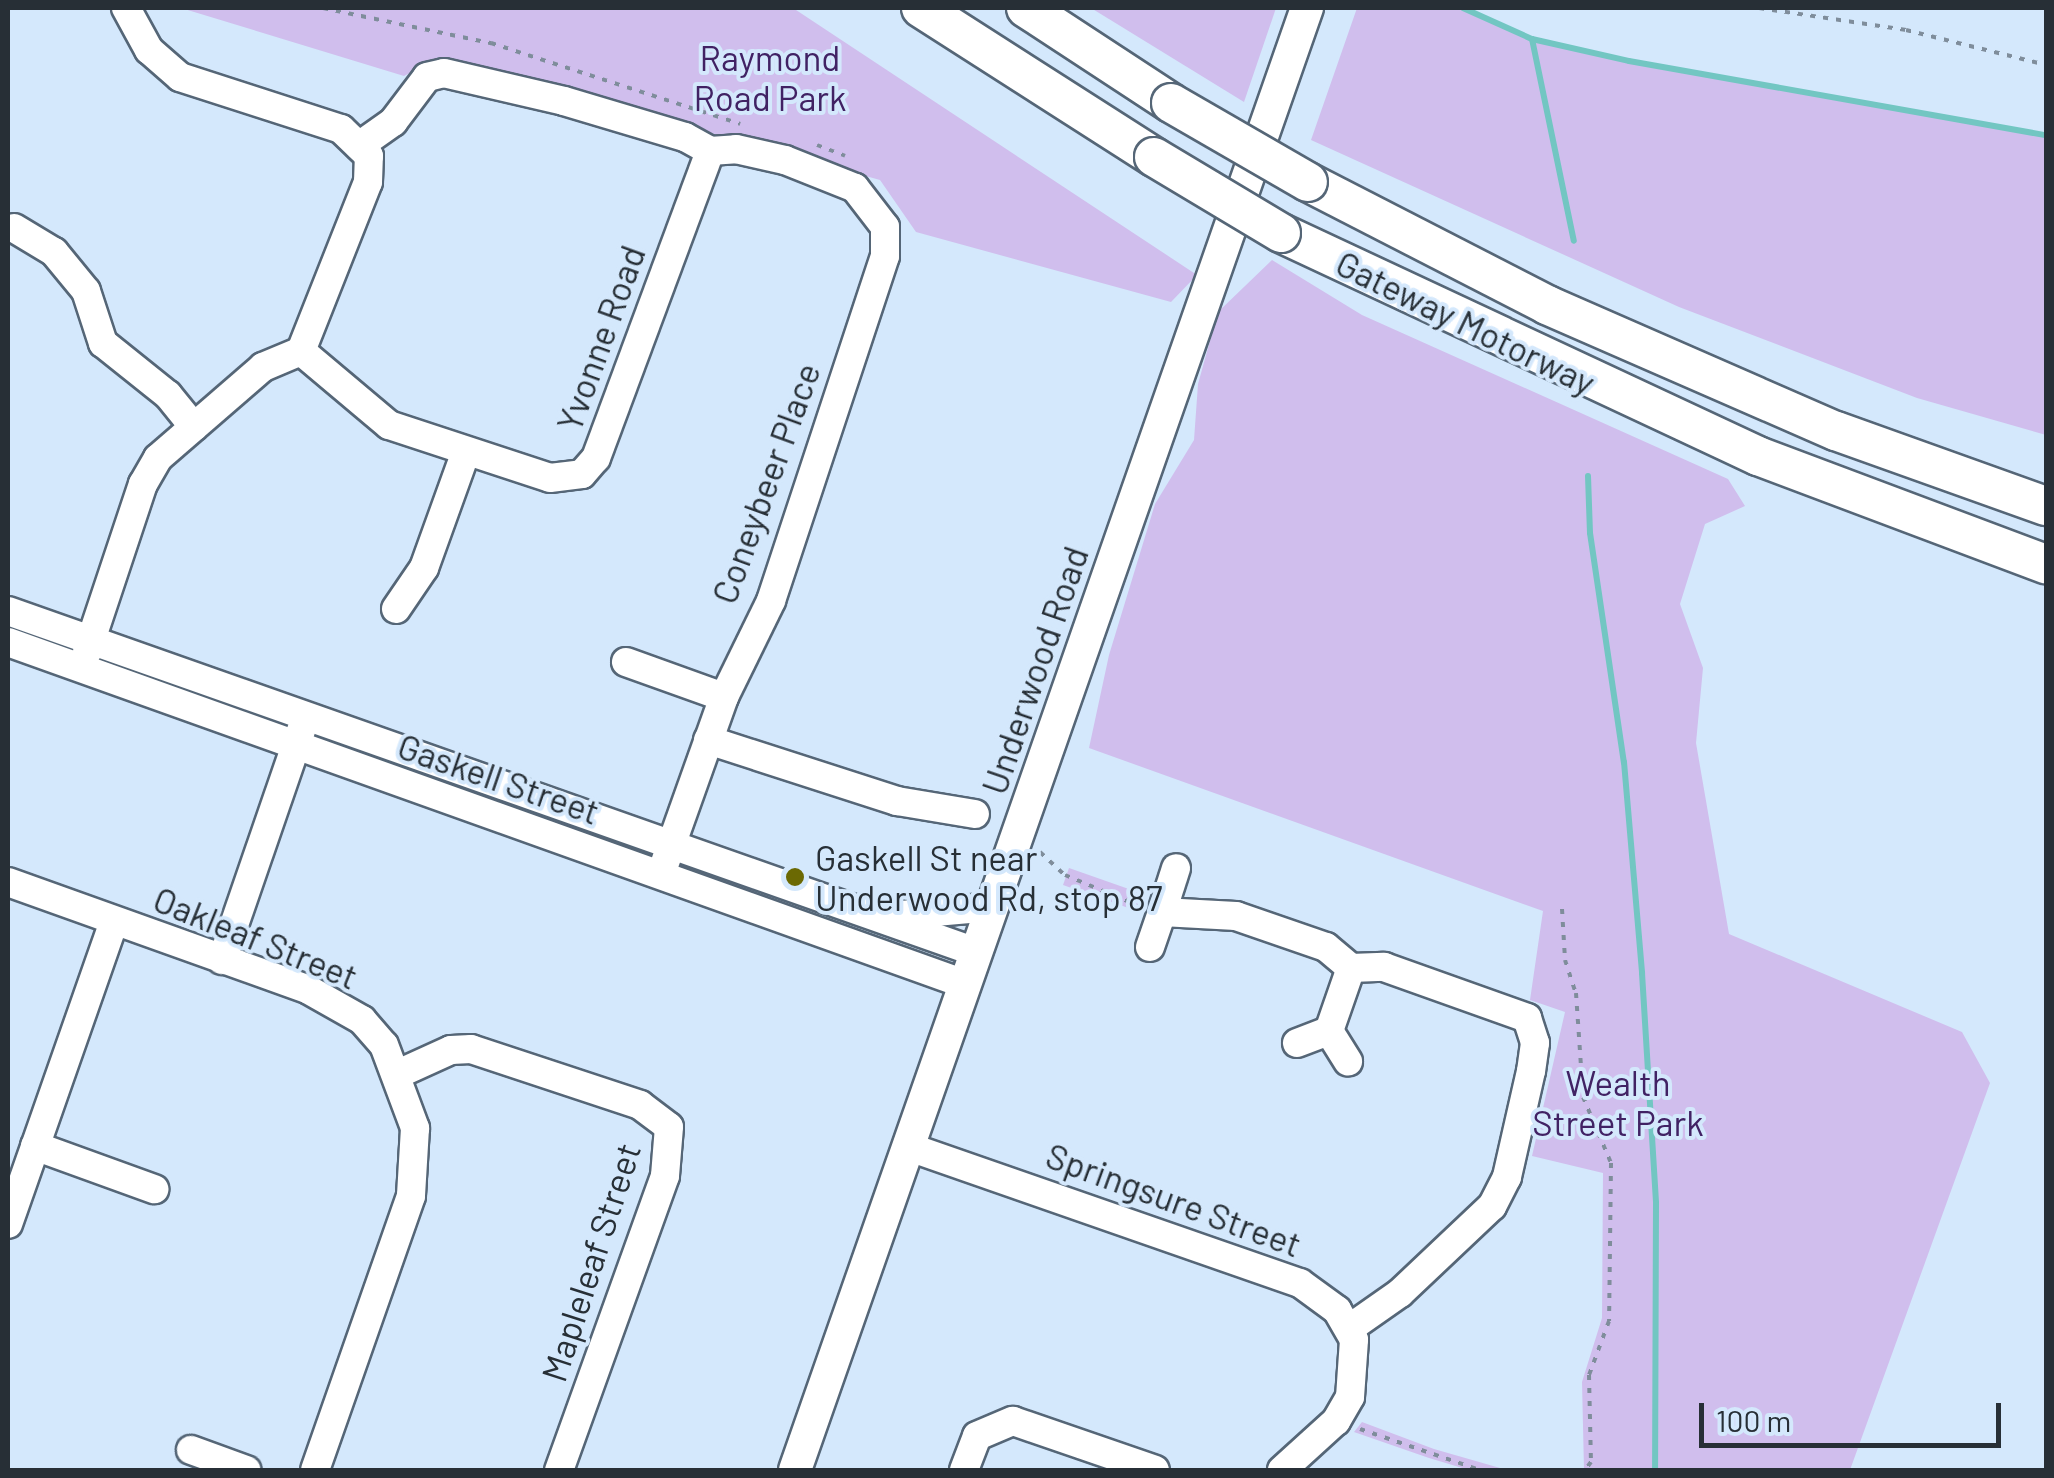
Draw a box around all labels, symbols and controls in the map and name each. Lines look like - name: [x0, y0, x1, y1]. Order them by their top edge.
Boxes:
- park label: Raymond Road Park: [693, 36, 847, 118]
- street label: Yvonne Road: [547, 240, 653, 436]
- street label: Gateway Motorway: [1330, 241, 1602, 403]
- street label: Coneybeer Place: [702, 357, 828, 609]
- street label: Underwood Road: [972, 541, 1096, 799]
- street label: Gaskell Street: [393, 724, 605, 832]
- place label: Gaskell St near Underwood Rd, stop 87: [815, 836, 1163, 918]
- marker: Gaskell St near Underwood Rd, stop 87: [784, 866, 806, 888]
- street label: Oakleaf Street: [148, 877, 364, 997]
- park label: Wealth Street Park: [1532, 1061, 1704, 1143]
- street label: Springsure Street: [1041, 1133, 1307, 1265]
- street label: Mapleleaf Street: [532, 1137, 648, 1387]
- scale bar: [1704, 1383, 2006, 1445]
- text: 100 m: [1716, 1402, 1791, 1438]

